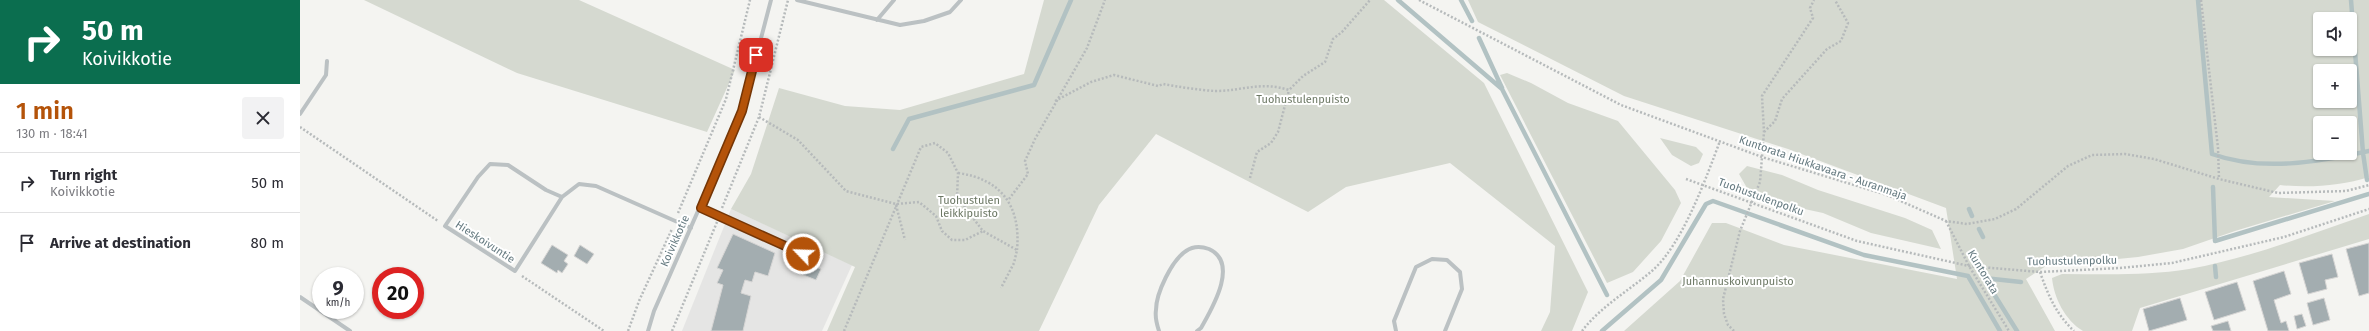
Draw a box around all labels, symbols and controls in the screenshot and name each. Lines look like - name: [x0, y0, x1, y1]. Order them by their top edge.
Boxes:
- map controls: [2313, 12, 2357, 160]
- button: sound: [2313, 12, 2357, 56]
- text: 50 m: [82, 14, 144, 47]
- icon: right: [16, 16, 68, 68]
- pin: [739, 38, 773, 72]
- icon: arrive: [745, 44, 767, 66]
- text: Koivikkotie: [82, 48, 172, 70]
- button: +: [2313, 64, 2357, 108]
- park label: Tuohustulenpuisto: [1256, 93, 1350, 106]
- text: 1 min: [16, 97, 74, 125]
- button: close: [242, 97, 284, 139]
- button: −: [2313, 116, 2357, 160]
- text: 130 m · 18:41: [16, 126, 88, 141]
- street label: Kuntorata Hiukkavaara - Auranmaja: [1737, 133, 1909, 203]
- text: Turn right: [50, 166, 117, 184]
- icon: right: [16, 172, 38, 194]
- text: 50 m: [251, 174, 284, 192]
- street label: Tuohustulenpolku: [1716, 175, 1806, 219]
- text: Koivikkotie: [50, 184, 115, 199]
- park label: Tuohustulen leikkipuisto: [938, 194, 1000, 220]
- street label: Koivikkotie: [658, 213, 692, 269]
- street label: Hieskoivuntie: [453, 218, 517, 266]
- icon: arrive: [16, 232, 38, 254]
- position arrow: [782, 233, 824, 275]
- text: Arrive at destination: [50, 234, 191, 252]
- text: 80 m: [251, 234, 284, 252]
- street label: Kuntorata: [1965, 248, 2001, 296]
- street label: Tuohustulenpolku: [2027, 254, 2117, 268]
- speed limit sign: 20: [372, 267, 424, 319]
- park label: Juhannuskoivunpuisto: [1682, 275, 1794, 288]
- text: 9: [332, 276, 344, 300]
- text: km/h: [326, 297, 350, 309]

